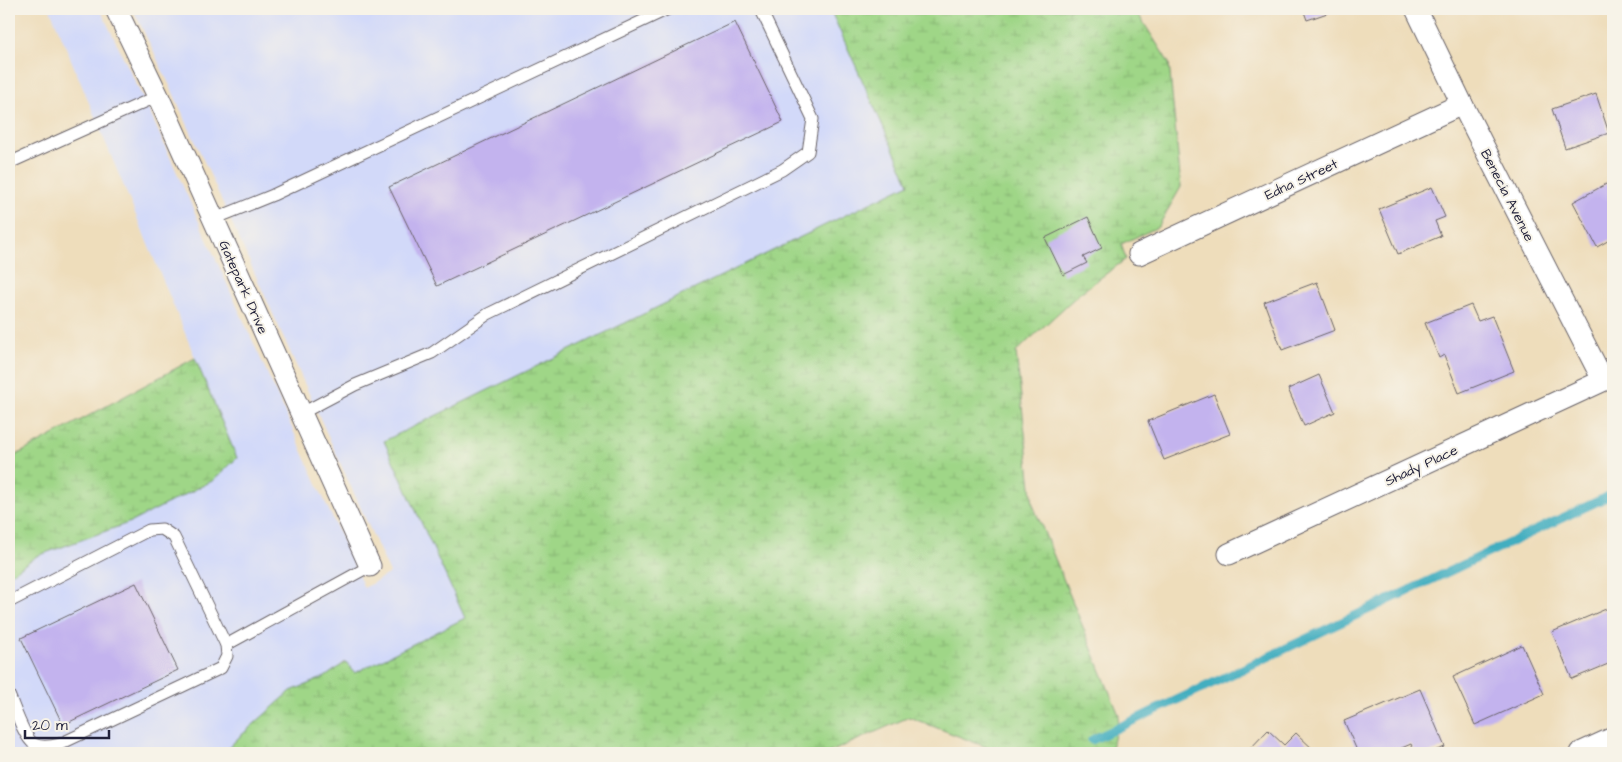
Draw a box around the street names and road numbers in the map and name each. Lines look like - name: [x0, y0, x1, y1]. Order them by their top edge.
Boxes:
- street label: Benecia Avenue: [1475, 146, 1539, 245]
- street label: Edna Street: [1262, 154, 1341, 206]
- street label: Gatepark Drive: [213, 237, 273, 338]
- street label: Shady Place: [1382, 440, 1461, 491]

